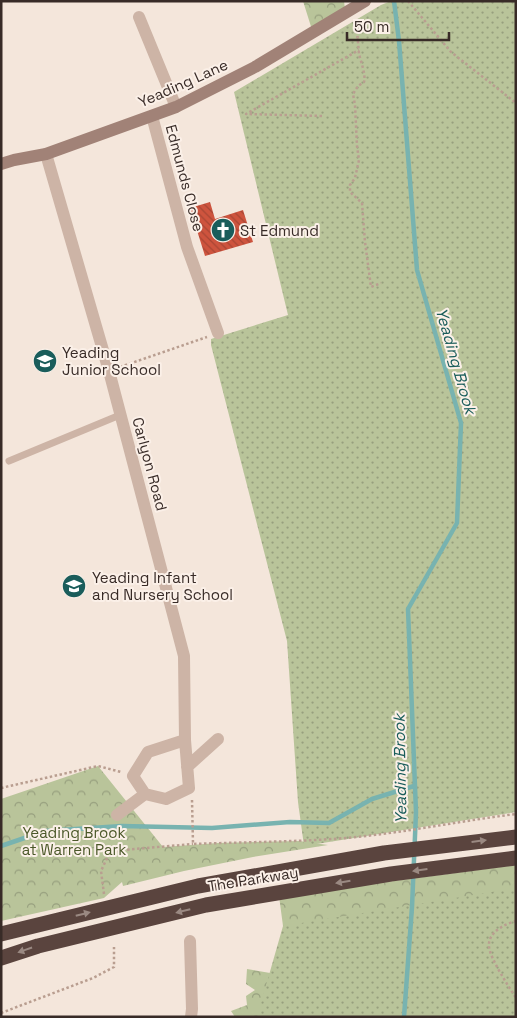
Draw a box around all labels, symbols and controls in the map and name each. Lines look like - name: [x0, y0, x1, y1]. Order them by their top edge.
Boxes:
- scale bar: [347, 10, 450, 42]
- text: 50 m: [354, 17, 389, 36]
- street label: Yeading Lane: [135, 55, 231, 111]
- street label: Edmunds Close: [162, 122, 208, 234]
- church icon: St Edmund: [210, 217, 236, 243]
- place label: St Edmund: [240, 221, 319, 240]
- water label: Yeading Brook: [431, 305, 482, 419]
- place label: Yeading Junior School: [62, 343, 161, 379]
- school or university icon: Yeading Junior School: [32, 348, 58, 374]
- street label: Carlyon Road: [128, 415, 172, 513]
- place label: Yeading Infant and Nursery School: [92, 568, 233, 604]
- school or university icon: Yeading Infant and Nursery School: [61, 573, 87, 599]
- water label: Yeading Brook: [389, 711, 411, 824]
- park label: Yeading Brook at Warren Park: [22, 823, 126, 859]
- one-way arrow: [471, 837, 487, 845]
- street label: The Parkway: [206, 862, 300, 896]
- one-way arrow: [412, 867, 428, 875]
- one-way arrow: [335, 879, 351, 887]
- one-way arrow: [175, 907, 190, 915]
- one-way arrow: [75, 910, 90, 918]
- one-way arrow: [18, 947, 33, 954]

